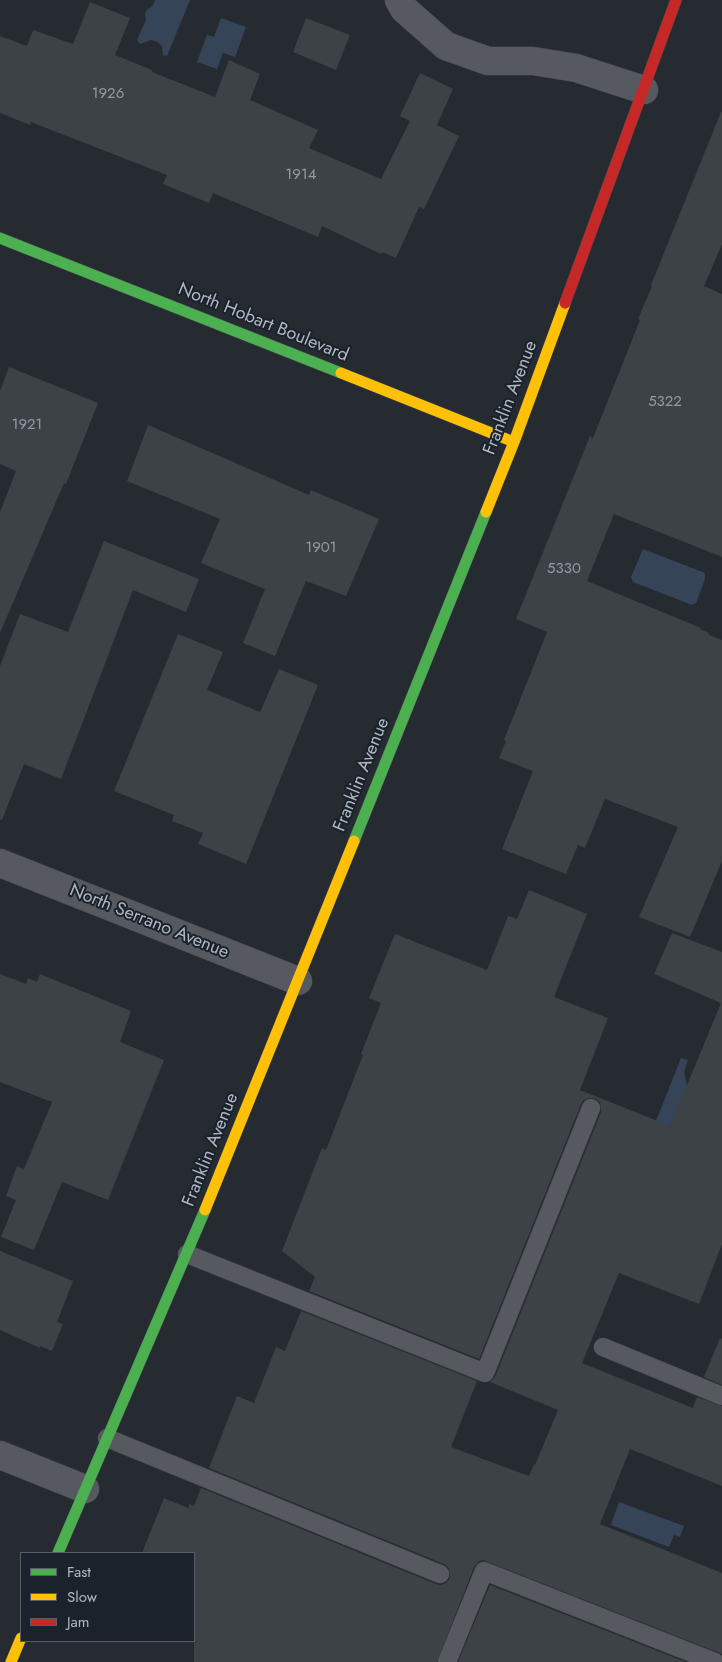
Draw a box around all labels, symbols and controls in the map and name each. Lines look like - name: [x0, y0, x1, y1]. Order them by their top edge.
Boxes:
- house number: 1926: [92, 85, 124, 103]
- house number: 1914: [286, 166, 316, 184]
- street label: North Hobart Boulevard: [175, 279, 351, 367]
- street label: Franklin Avenue: [479, 338, 543, 458]
- house number: 5322: [648, 393, 682, 411]
- house number: 1921: [12, 416, 42, 434]
- house number: 1901: [305, 539, 337, 557]
- house number: 5330: [547, 560, 581, 578]
- street label: Franklin Avenue: [329, 715, 395, 835]
- street label: North Serrano Avenue: [66, 880, 232, 964]
- street label: Franklin Avenue: [178, 1090, 244, 1210]
- legend: [20, 1552, 195, 1642]
- text: Fast: [67, 1561, 91, 1583]
- text: Slow: [67, 1586, 97, 1608]
- text: Jam: [67, 1611, 90, 1633]

